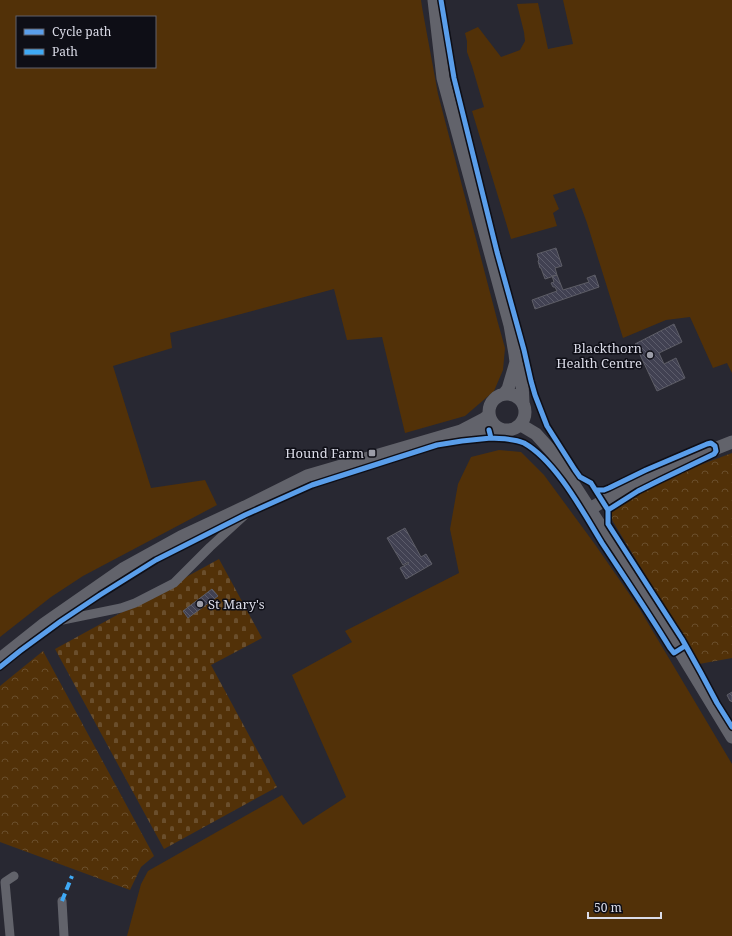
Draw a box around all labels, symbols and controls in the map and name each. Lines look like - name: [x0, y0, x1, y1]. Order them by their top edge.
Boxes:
- legend: [16, 16, 156, 68]
- text: Cycle path: [52, 23, 112, 40]
- text: Path: [52, 43, 78, 60]
- place label: Blackthorn Health Centre: [556, 339, 643, 372]
- marker: Blackthorn Health Centre: [645, 350, 655, 360]
- place label: Hound Farm: [285, 444, 364, 462]
- marker: Hound Farm: [367, 448, 377, 458]
- place label: St Mary's: [208, 595, 265, 613]
- marker: St Mary's: [195, 599, 205, 609]
- scale bar: [588, 894, 661, 920]
- text: 50 m: [594, 899, 622, 916]

